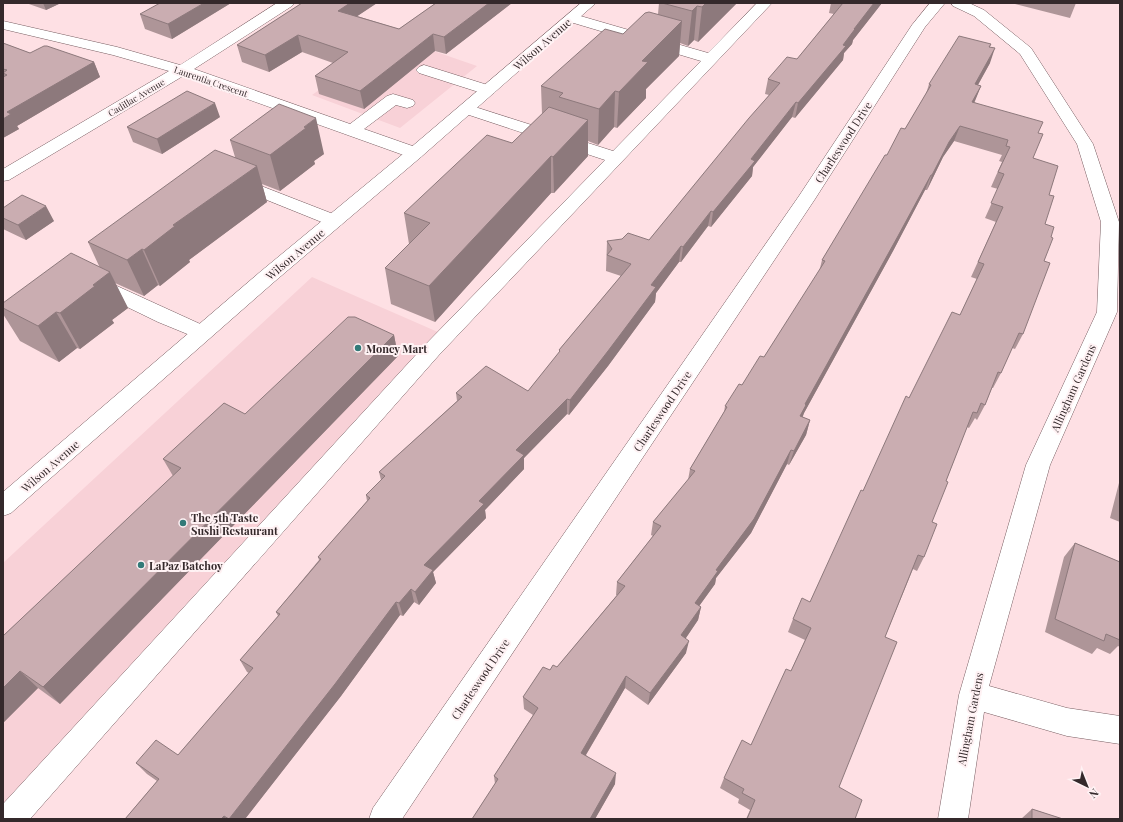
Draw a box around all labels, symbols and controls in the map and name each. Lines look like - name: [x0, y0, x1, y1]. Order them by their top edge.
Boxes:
- street label: Wilson Avenue: [509, 14, 575, 74]
- street label: Laurentia Crescent: [173, 63, 250, 100]
- street label: Cadillac Avenue: [105, 75, 167, 119]
- street label: Charleswood Drive: [811, 98, 875, 186]
- street label: Wilson Avenue: [262, 225, 328, 284]
- place label: Money Mart: [366, 341, 427, 356]
- street label: Allingham Gardens: [1047, 342, 1099, 435]
- marker: Money Mart: [353, 343, 363, 353]
- street label: Charleswood Drive: [629, 367, 695, 454]
- street label: Wilson Avenue: [17, 436, 83, 496]
- place label: The 5th Taste Sushi Restaurant: [191, 510, 278, 538]
- marker: The 5th Taste Sushi Restaurant: [178, 518, 188, 528]
- place label: LaPaz Batchoy: [149, 558, 223, 573]
- marker: LaPaz Batchoy: [136, 560, 146, 570]
- street label: Charleswood Drive: [447, 635, 513, 722]
- street label: Allingham Gardens: [953, 671, 986, 768]
- north arrow: [1067, 766, 1107, 806]
- text: N: [1086, 785, 1102, 802]

